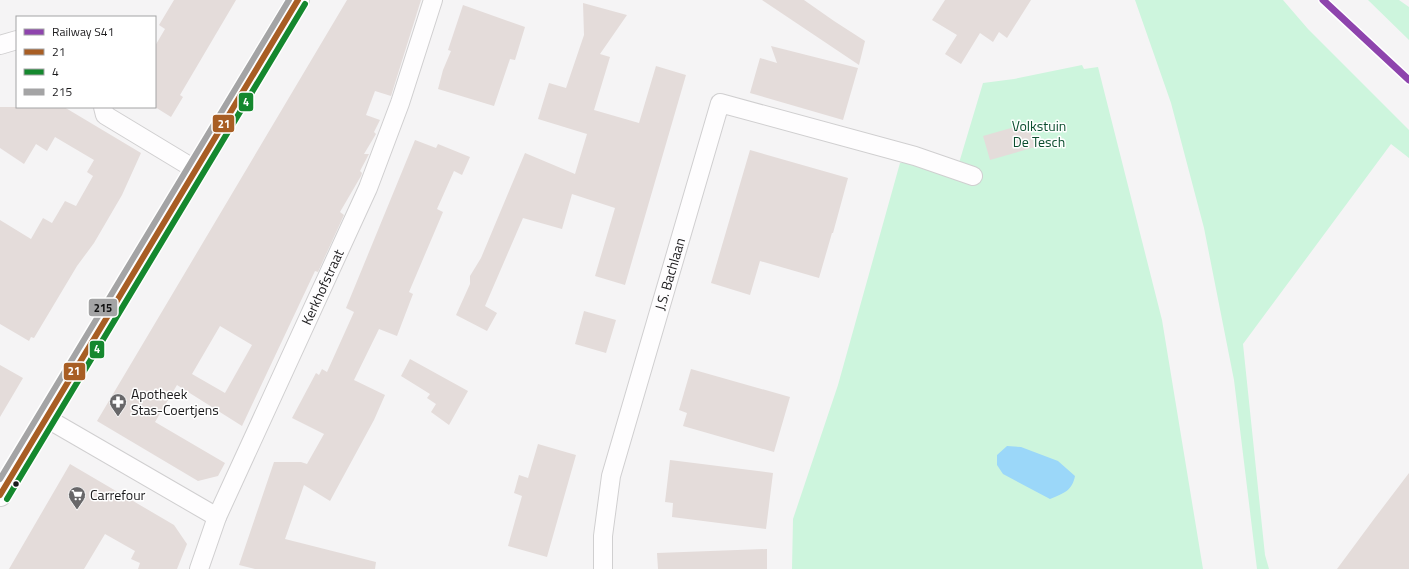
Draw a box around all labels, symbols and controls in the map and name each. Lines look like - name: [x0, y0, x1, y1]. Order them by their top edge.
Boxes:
- legend: [16, 16, 156, 108]
- text: Railway S41: [52, 22, 114, 41]
- text: 21: [52, 42, 65, 61]
- text: 4: [52, 62, 59, 81]
- text: 215: [52, 82, 72, 101]
- line badge: 4: [238, 92, 254, 112]
- text: 4: [243, 94, 249, 110]
- line badge: 21: [212, 114, 235, 133]
- park label: Volkstuin De Tesch: [1012, 115, 1066, 152]
- text: 21: [218, 116, 230, 132]
- street label: J.S. Bachlaan: [649, 235, 690, 313]
- street label: Kerkhofstraat: [296, 246, 349, 328]
- line badge: 215: [88, 298, 118, 317]
- text: 215: [94, 300, 112, 316]
- line badge: 4: [89, 340, 105, 359]
- text: 4: [94, 341, 100, 357]
- line badge: 21: [63, 362, 86, 381]
- text: 21: [68, 363, 80, 379]
- place label: Apotheek Stas-Coertjens: [131, 383, 219, 420]
- pharmacy icon: Apotheek Stas-Coertjens: [108, 392, 128, 417]
- unlabelled marker: [11, 479, 21, 489]
- place label: Carrefour: [90, 484, 146, 505]
- supermarket icon: Carrefour: [67, 485, 87, 510]

